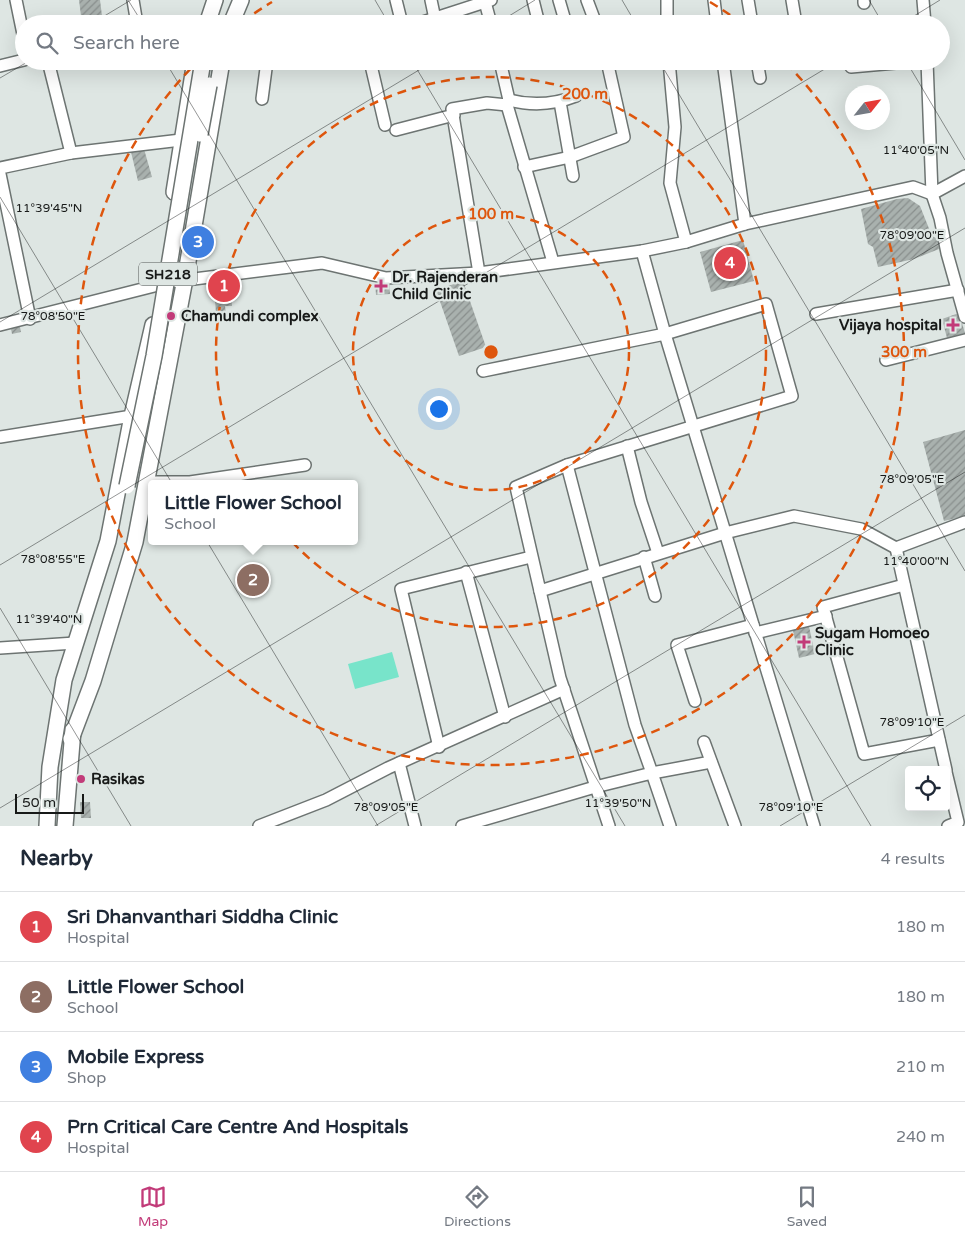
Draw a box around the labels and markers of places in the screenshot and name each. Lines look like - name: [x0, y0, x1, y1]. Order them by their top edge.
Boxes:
- pin: 3: [182, 223, 214, 261]
- pin: 4: [714, 244, 746, 282]
- pin: 1: [208, 267, 240, 305]
- place label: Dr. Rajenderan Child Clinic: [392, 268, 498, 303]
- marker: Dr. Rajenderan Child Clinic: [374, 279, 388, 293]
- place label: Chamundi complex: [181, 307, 319, 326]
- marker: Chamundi complex: [165, 310, 177, 322]
- place label: Vijaya hospital: [839, 316, 942, 335]
- marker: Vijaya hospital: [946, 318, 960, 332]
- centre of rings: [482, 343, 500, 361]
- pin: 2: [237, 561, 269, 599]
- place label: Sugam Homoeo Clinic: [815, 624, 930, 659]
- marker: Sugam Homoeo Clinic: [797, 635, 811, 649]
- place label: Rasikas: [91, 770, 145, 788]
- marker: Rasikas: [75, 773, 87, 785]

